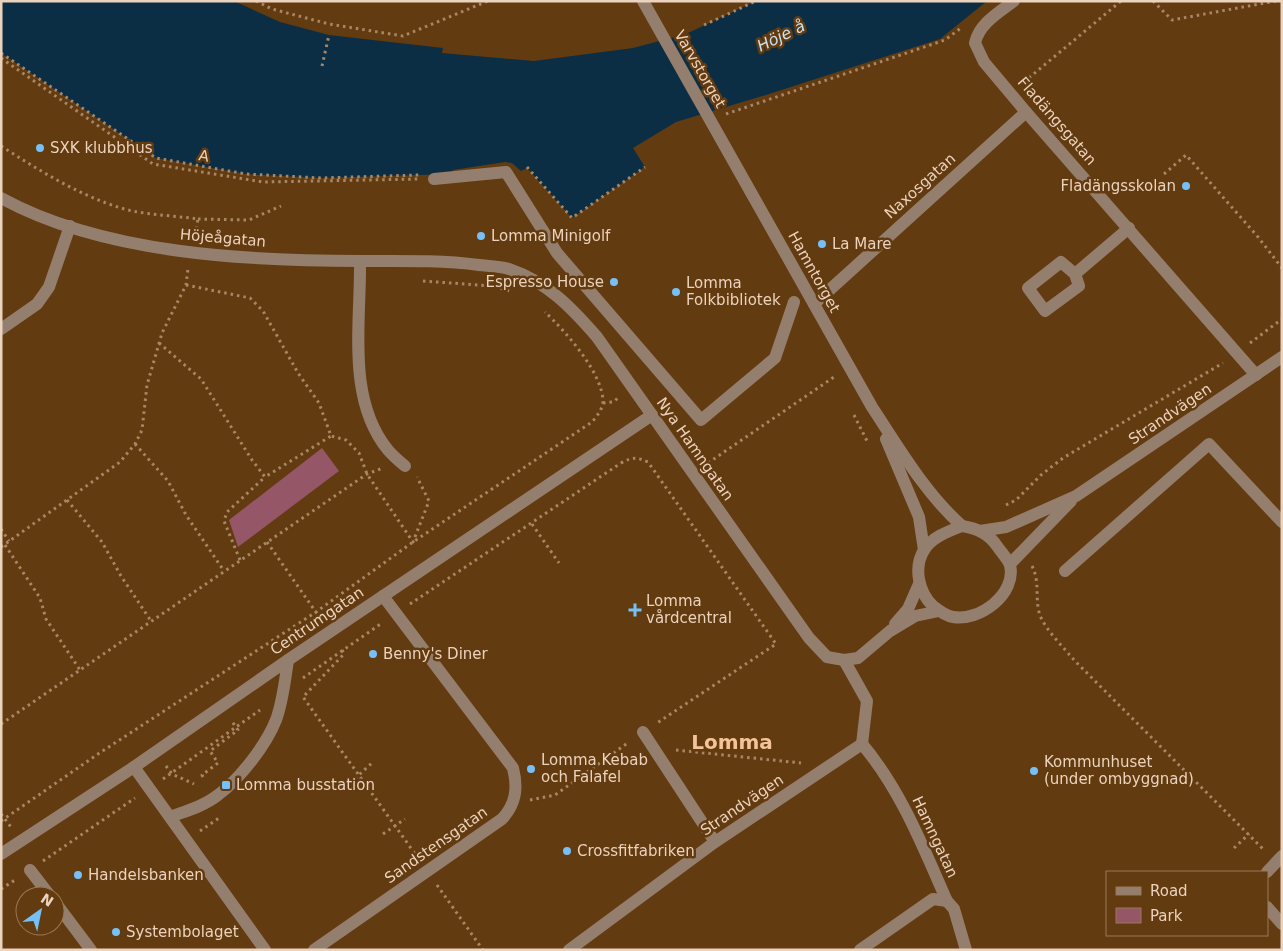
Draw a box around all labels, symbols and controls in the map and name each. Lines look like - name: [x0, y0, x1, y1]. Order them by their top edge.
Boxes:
- water label: Höje å: [754, 16, 808, 56]
- street label: Varvstorget: [671, 27, 730, 111]
- street label: Fladängsgatan: [1014, 73, 1100, 169]
- place label: SXK klubbhus: [50, 139, 153, 157]
- marker: SXK klubbhus: [34, 142, 46, 154]
- street label: A: [197, 146, 211, 166]
- street label: Naxosgatan: [881, 149, 959, 223]
- place label: Fladängsskolan: [1060, 177, 1176, 195]
- marker: Fladängsskolan: [1180, 180, 1192, 192]
- street label: Höjeågatan: [179, 225, 267, 251]
- place label: Lomma Minigolf: [491, 227, 611, 245]
- street label: Hamntorget: [784, 228, 844, 316]
- marker: Lomma Minigolf: [475, 230, 487, 242]
- place label: La Mare: [832, 235, 892, 253]
- marker: La Mare: [816, 238, 828, 250]
- place label: Espresso House: [486, 273, 604, 291]
- place label: Lomma Folkbibliotek: [686, 274, 781, 309]
- marker: Espresso House: [608, 276, 620, 288]
- marker: Lomma Folkbibliotek: [670, 286, 682, 298]
- street label: Strandvägen: [1125, 380, 1215, 448]
- street label: Nya Hamngatan: [653, 394, 737, 504]
- street label: Centrumgatan: [267, 583, 367, 659]
- place label: Lomma vårdcentral: [646, 592, 732, 627]
- marker: Lomma vårdcentral: [628, 603, 642, 617]
- place label: Benny's Diner: [383, 645, 489, 663]
- marker: Benny's Diner: [367, 648, 379, 660]
- district label: Lomma: [691, 730, 773, 754]
- place label: Lomma Kebab och Falafel: [541, 751, 648, 786]
- place label: Kommunhuset (under ombyggnad): [1044, 753, 1194, 788]
- marker: Lomma Kebab och Falafel: [525, 763, 537, 775]
- marker: Kommunhuset (under ombyggnad): [1028, 765, 1040, 777]
- street label: Strandvägen: [697, 771, 787, 839]
- place label: Lomma busstation: [236, 776, 375, 794]
- marker: Lomma busstation: [220, 779, 232, 791]
- street label: Hamngatan: [908, 793, 962, 881]
- street label: Sandstensgatan: [381, 803, 491, 887]
- place label: Crossfitfabriken: [577, 842, 695, 860]
- marker: Crossfitfabriken: [561, 845, 573, 857]
- place label: Handelsbanken: [88, 866, 204, 884]
- marker: Handelsbanken: [72, 869, 84, 881]
- legend: [1106, 871, 1268, 936]
- text: Road: [1150, 882, 1188, 900]
- north arrow: [15, 886, 65, 936]
- text: N: [38, 890, 56, 910]
- text: Park: [1150, 907, 1183, 925]
- place label: Systembolaget: [126, 923, 239, 941]
- marker: Systembolaget: [110, 926, 122, 938]

